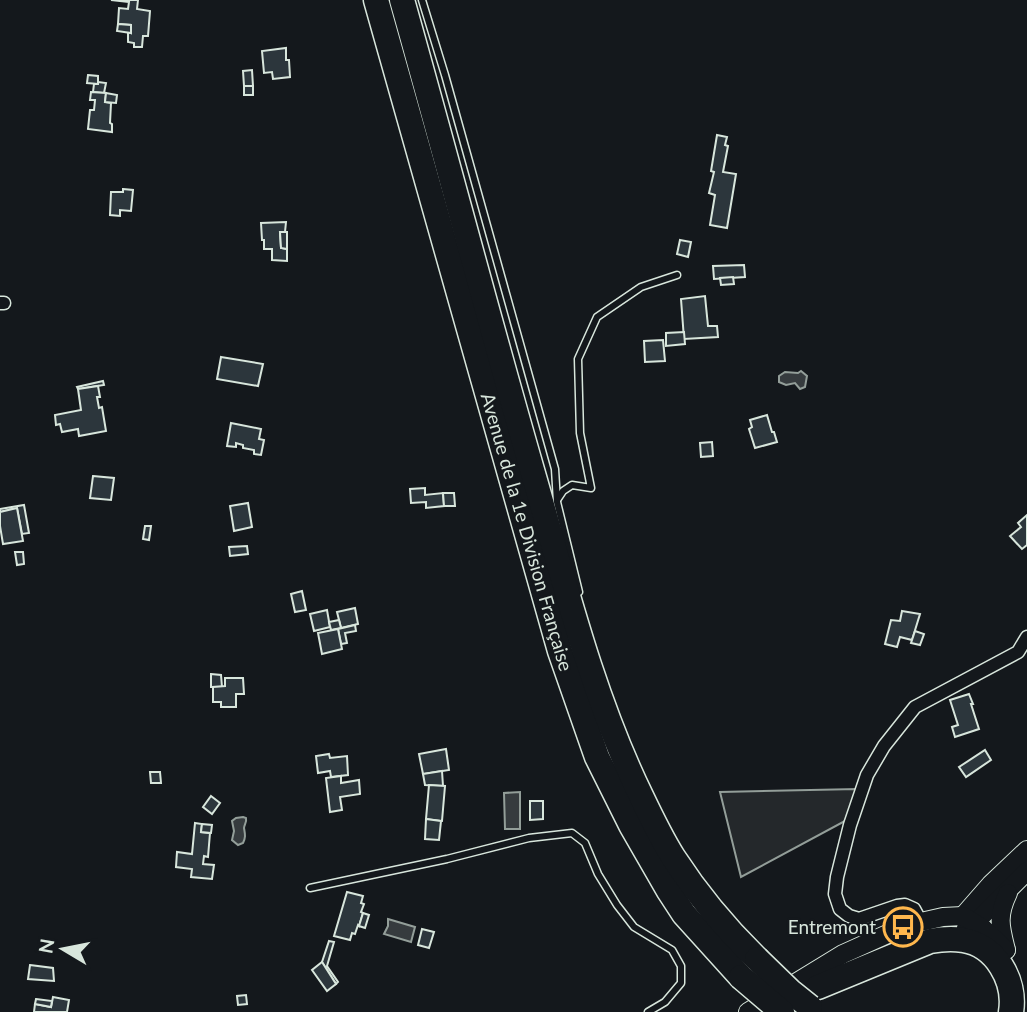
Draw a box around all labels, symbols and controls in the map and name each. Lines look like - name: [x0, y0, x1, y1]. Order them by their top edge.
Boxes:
- street label: Avenue de la 1e Division Française: [477, 390, 578, 674]
- bus stop icon: Entremont: [882, 906, 924, 948]
- north arrow: [28, 914, 98, 984]
- place label: Entremont: [788, 915, 876, 938]
- text: N: [33, 937, 58, 955]

